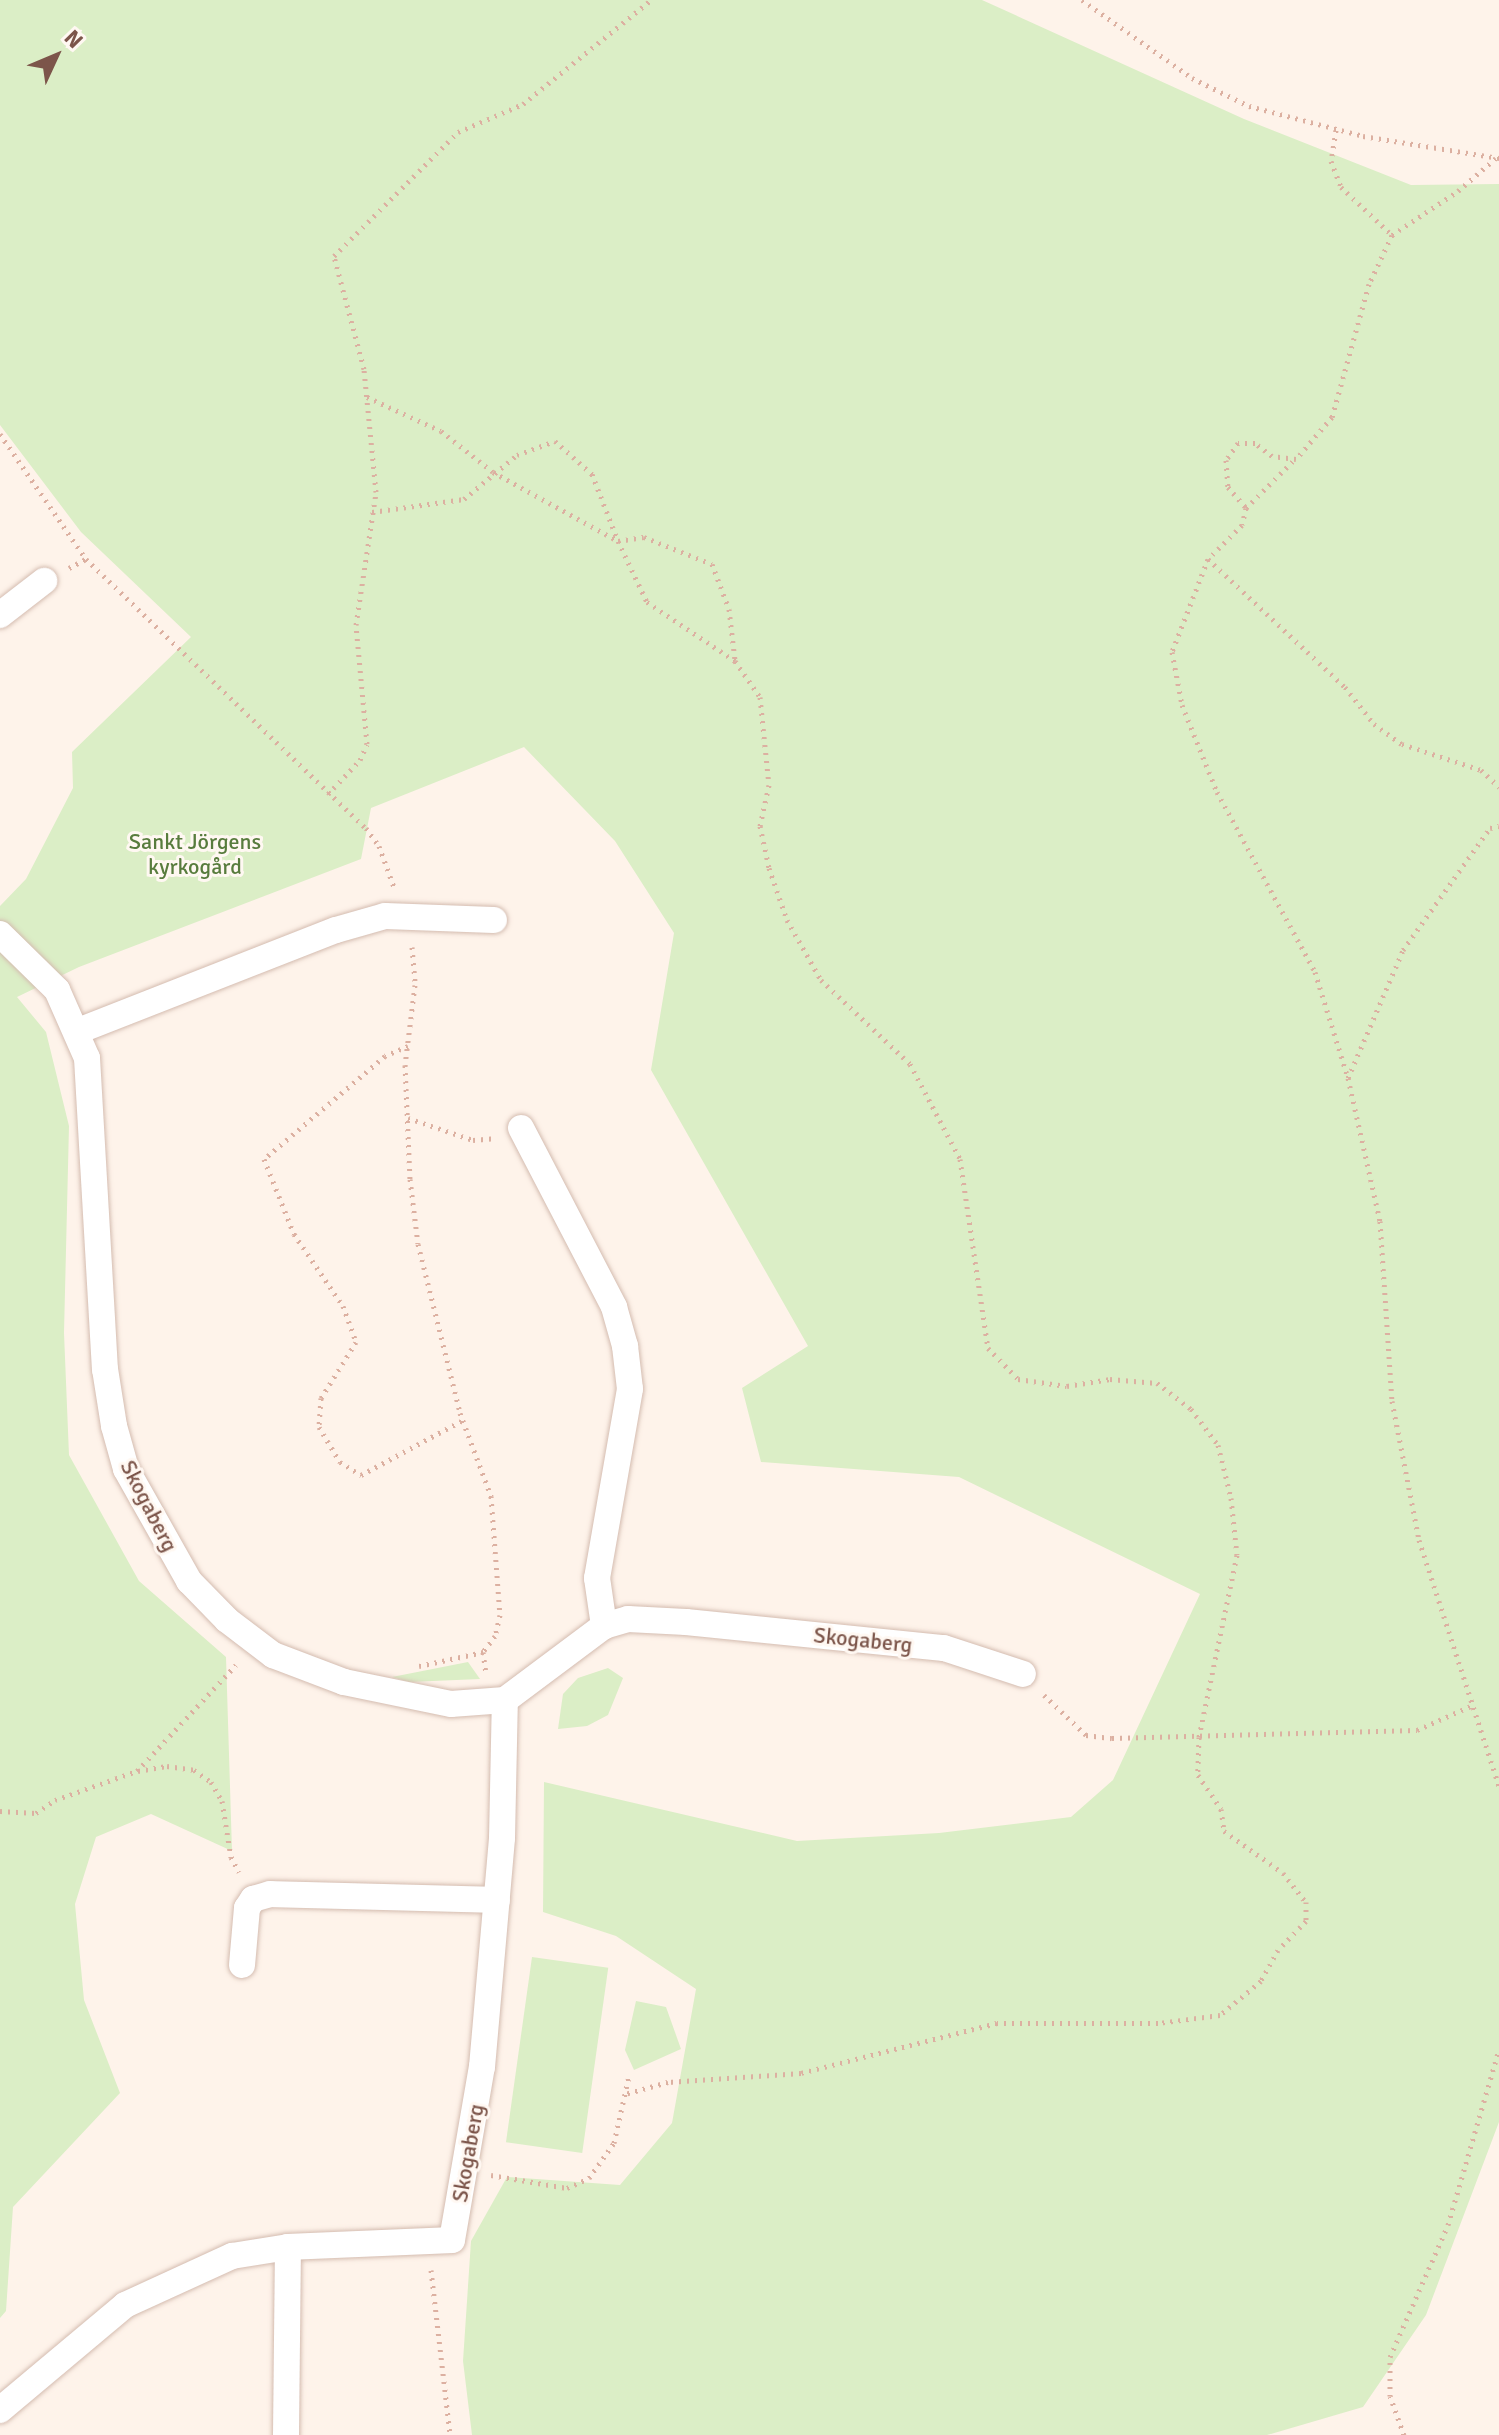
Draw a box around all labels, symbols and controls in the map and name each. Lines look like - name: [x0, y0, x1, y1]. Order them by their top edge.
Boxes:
- north arrow: [16, 16, 96, 96]
- text: N: [59, 24, 89, 54]
- park label: Sankt Jörgens kyrkogård: [129, 828, 261, 880]
- street label: Skogaberg: [115, 1456, 183, 1556]
- street label: Skogaberg: [812, 1622, 914, 1658]
- street label: Skogaberg: [446, 2102, 490, 2204]

